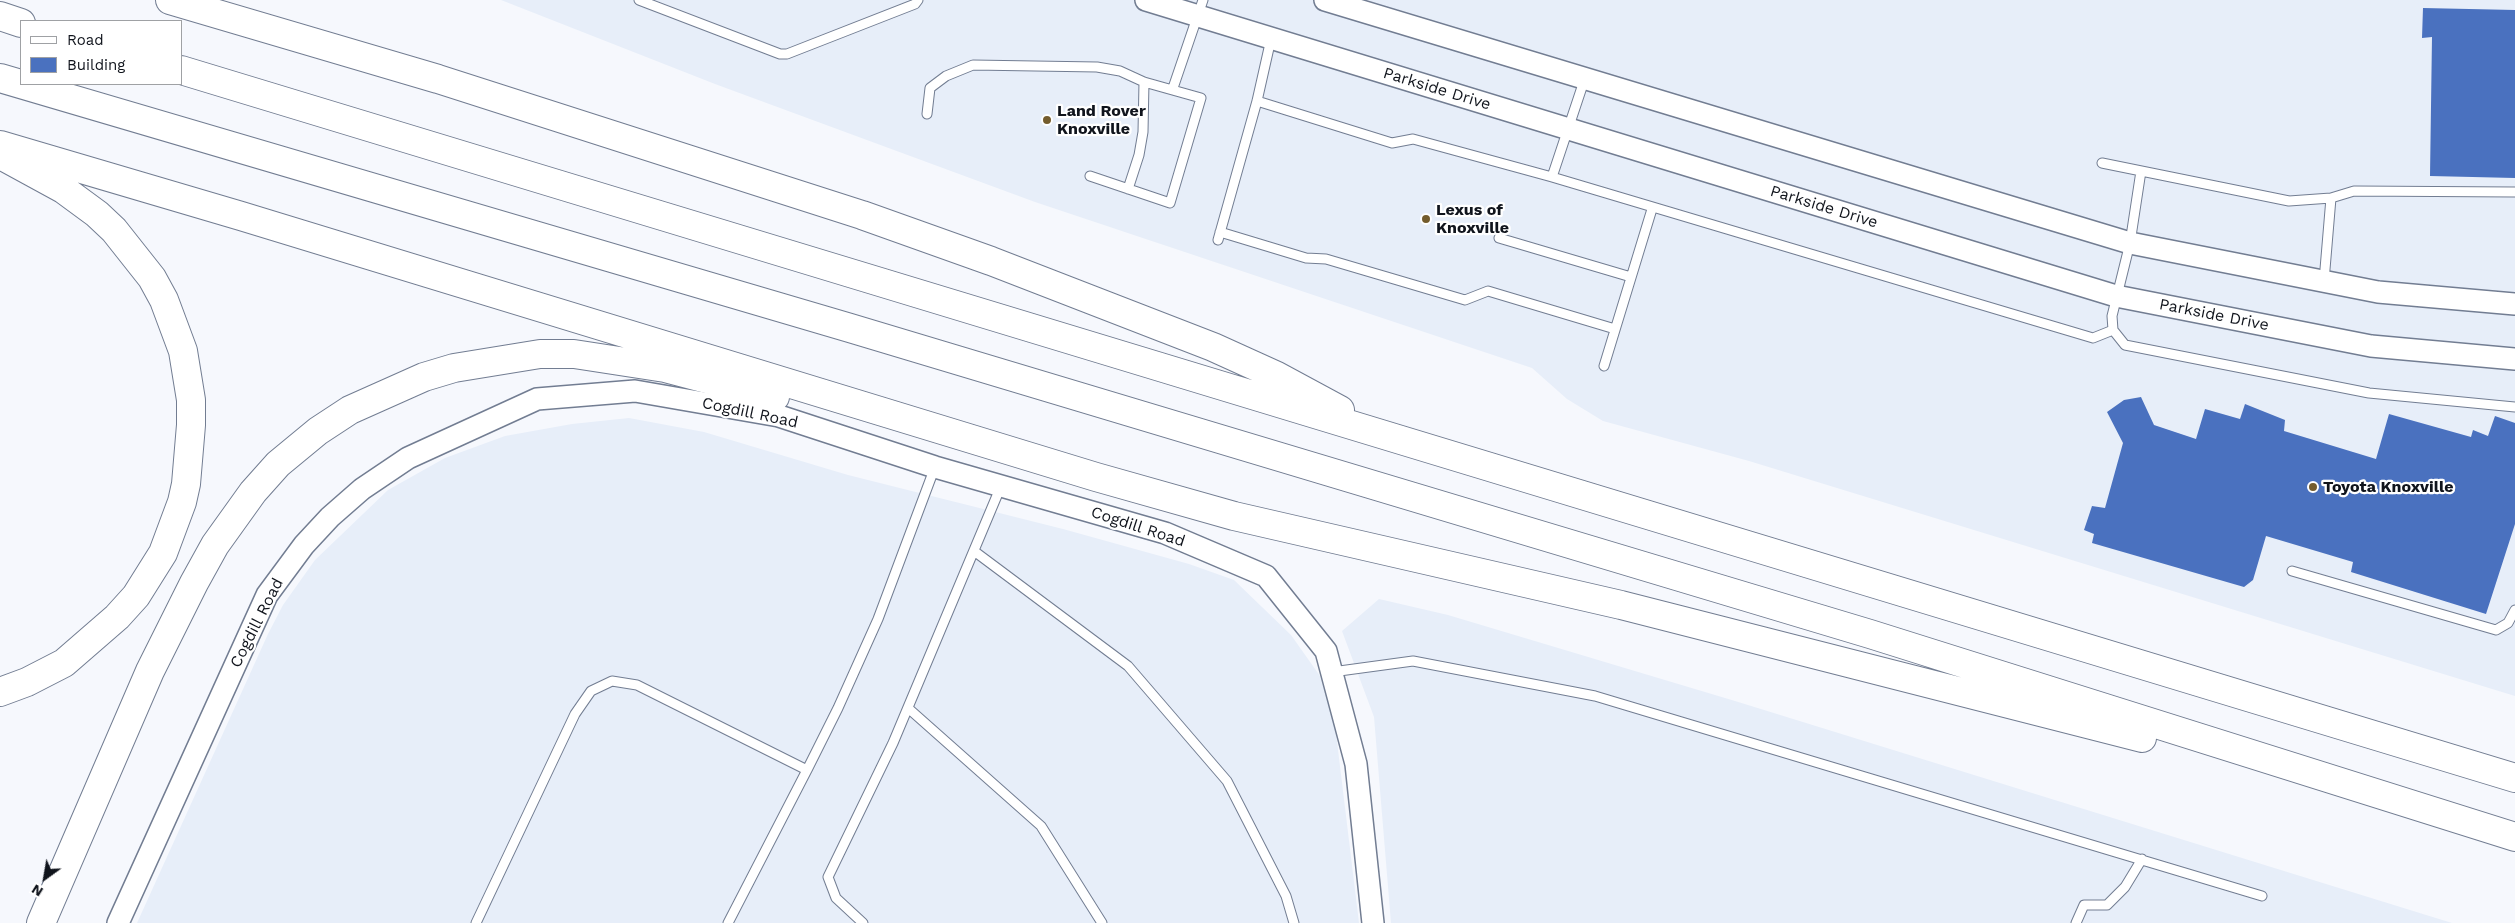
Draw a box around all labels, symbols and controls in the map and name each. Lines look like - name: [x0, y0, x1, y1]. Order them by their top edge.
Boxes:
- legend: [20, 20, 182, 85]
- text: Road: [67, 31, 104, 49]
- text: Building: [67, 56, 125, 74]
- street label: Parkside Drive: [1381, 64, 1493, 114]
- place label: Land Rover Knoxville: [1057, 101, 1146, 139]
- marker: Land Rover Knoxville: [1041, 114, 1053, 126]
- street label: Parkside Drive: [1768, 182, 1880, 232]
- place label: Lexus of Knoxville: [1436, 200, 1509, 238]
- marker: Lexus of Knoxville: [1420, 213, 1432, 225]
- street label: Parkside Drive: [2157, 295, 2271, 335]
- street label: Cogdill Road: [700, 393, 800, 433]
- place label: Toyota Knoxville: [2323, 477, 2453, 497]
- marker: Toyota Knoxville: [2307, 481, 2319, 493]
- street label: Cogdill Road: [1089, 503, 1187, 551]
- street label: Cogdill Road: [226, 575, 288, 671]
- north arrow: [20, 853, 70, 903]
- text: N: [28, 881, 46, 900]

